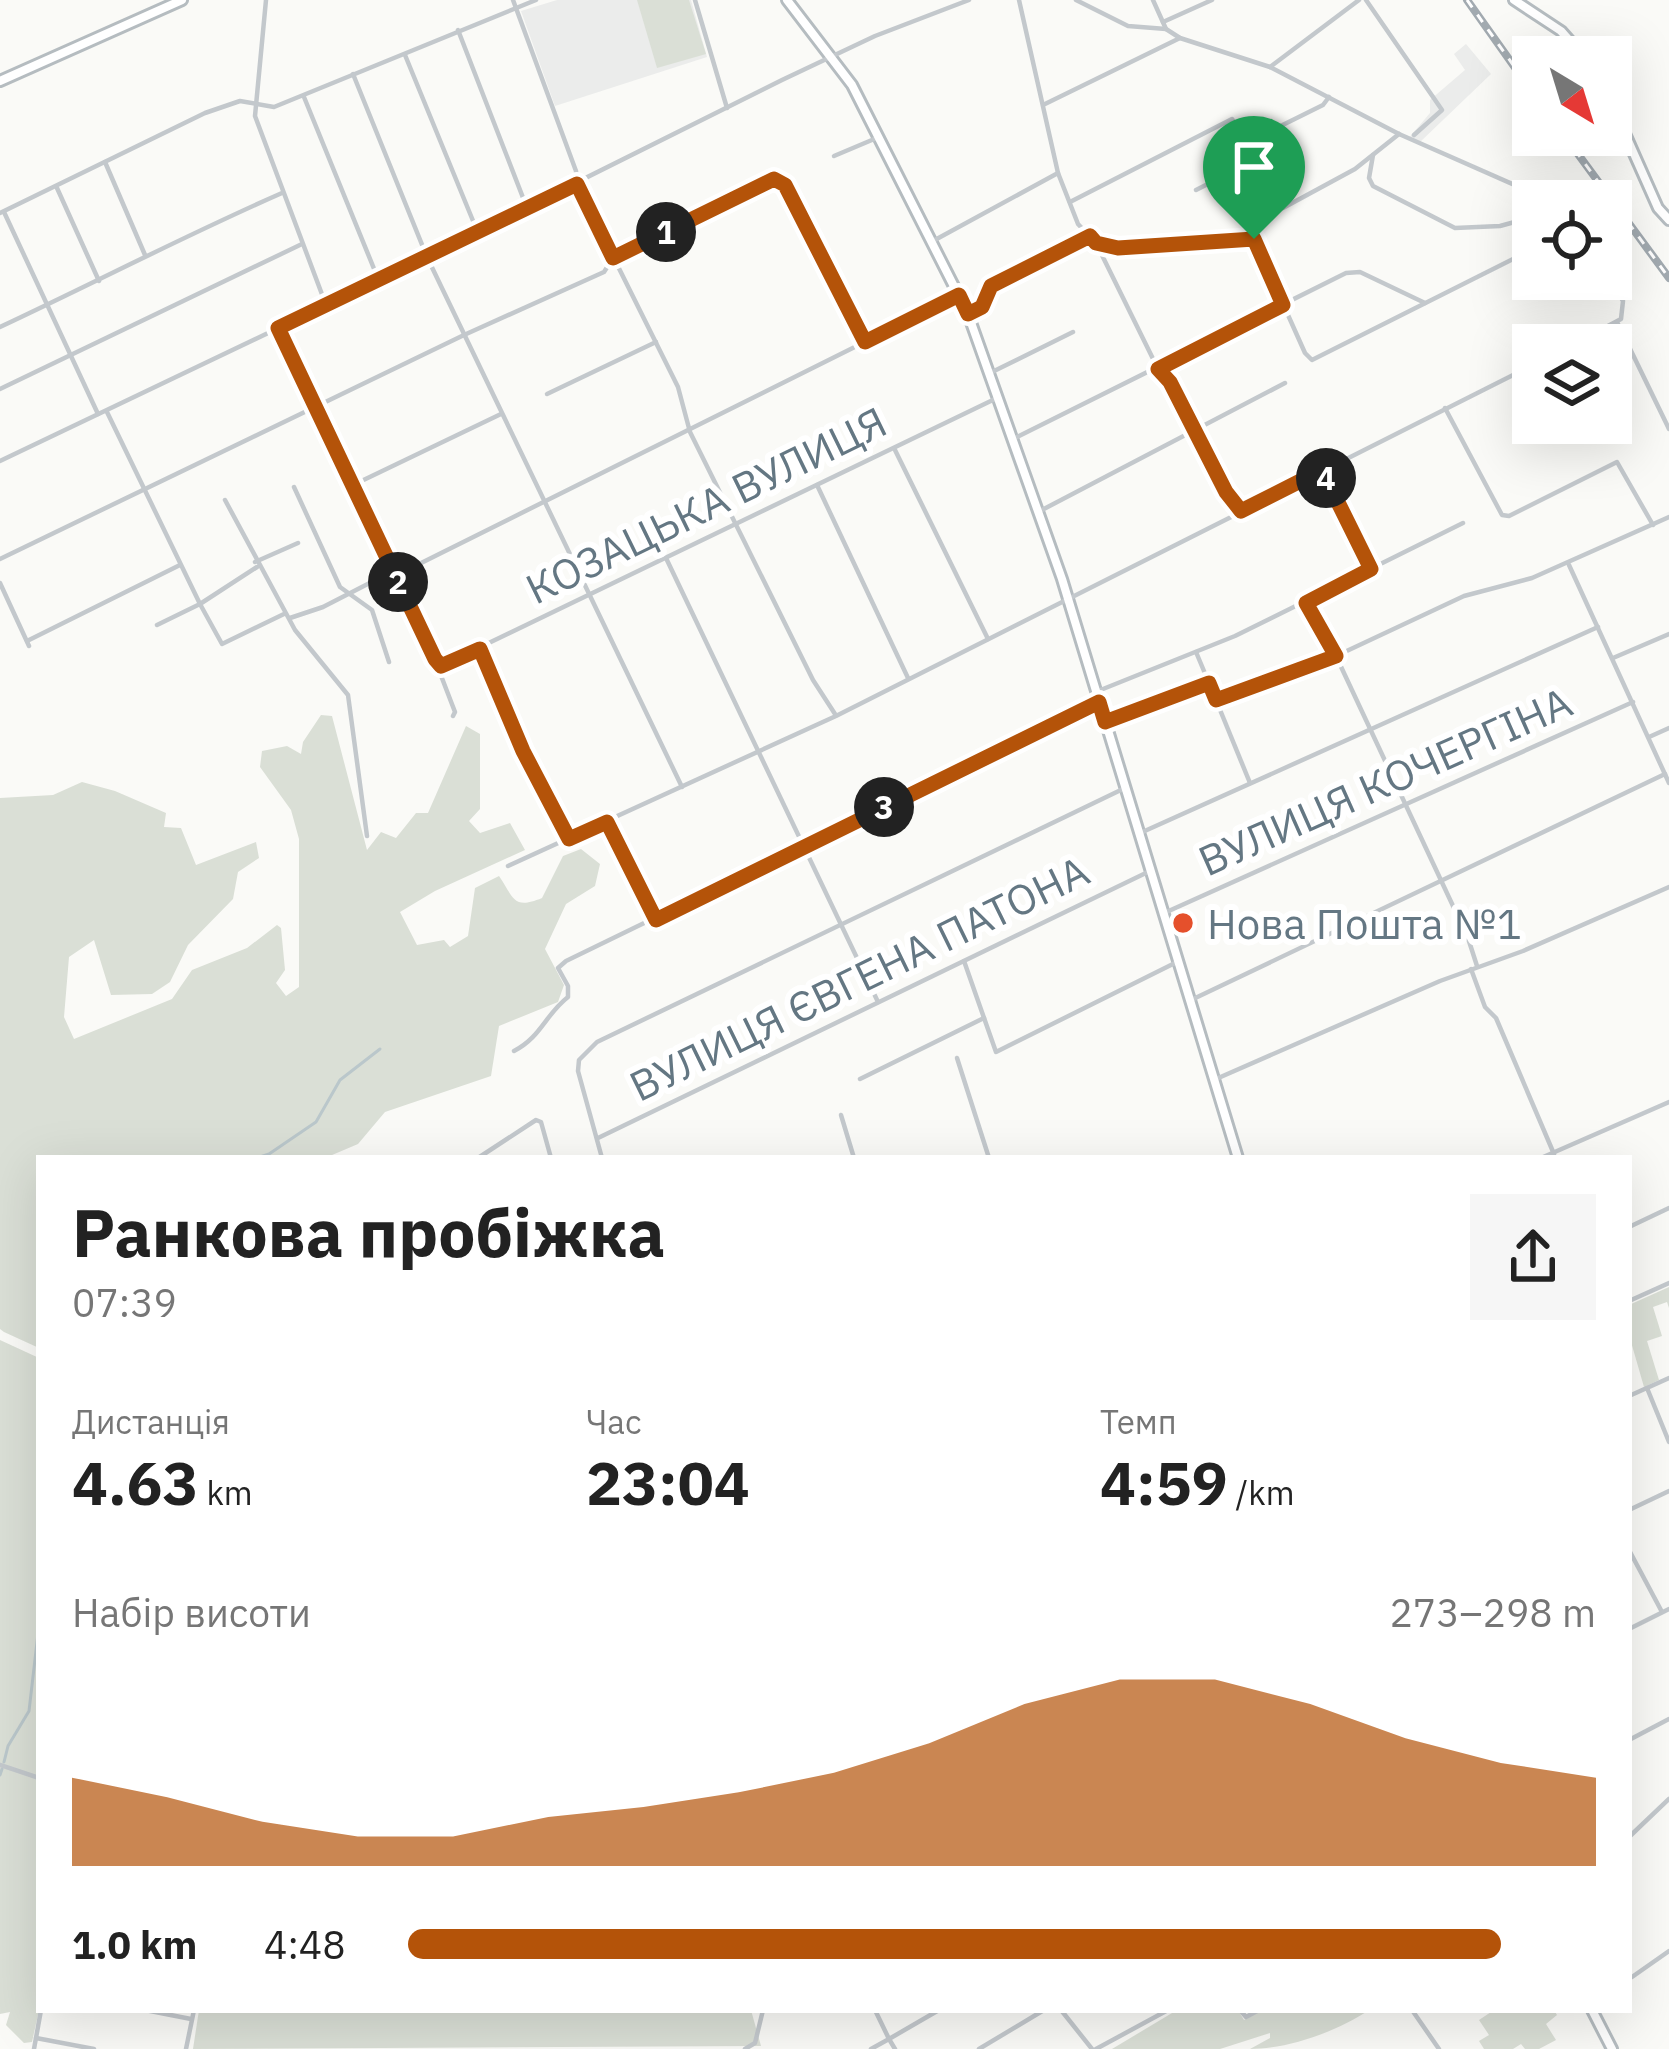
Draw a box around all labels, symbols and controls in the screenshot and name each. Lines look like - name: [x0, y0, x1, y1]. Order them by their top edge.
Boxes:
- north arrow: [1512, 36, 1632, 156]
- map controls: [1512, 36, 1632, 444]
- pin: [1203, 116, 1305, 239]
- icon: arrive: [1221, 134, 1287, 200]
- button: locate: [1512, 180, 1632, 300]
- pin: 1: [636, 202, 696, 262]
- text: 1: [656, 210, 676, 253]
- button: layers: [1512, 324, 1632, 444]
- street label: КОЗАЦЬКА ВУЛИЦЯ: [517, 394, 895, 616]
- pin: 4: [1296, 448, 1356, 508]
- text: 4: [1316, 456, 1336, 499]
- pin: 2: [368, 552, 428, 612]
- text: 2: [388, 560, 408, 603]
- street label: ВУЛИЦЯ КОЧЕРГІНА: [1190, 674, 1580, 888]
- pin: 3: [854, 777, 914, 837]
- text: 3: [874, 785, 894, 828]
- street label: ВУЛИЦЯ ЄВГЕНА ПАТОНА: [620, 843, 1098, 1113]
- place label: Нова Пошта №1: [1207, 896, 1522, 951]
- marker: Нова Пошта №1: [1170, 910, 1196, 936]
- text: Ранкова пробіжка: [72, 1189, 665, 1275]
- button: share: [1470, 1194, 1596, 1320]
- text: 07:39: [72, 1277, 177, 1328]
- text: Дистанція: [72, 1400, 230, 1443]
- text: Час: [586, 1400, 642, 1443]
- text: Темп: [1100, 1400, 1177, 1443]
- text: 4.63: [72, 1443, 199, 1522]
- text: 23:04: [586, 1443, 750, 1522]
- text: 4:59: [1100, 1443, 1228, 1522]
- text: km: [199, 1471, 253, 1514]
- text: /km: [1228, 1471, 1294, 1514]
- text: Набір висоти: [72, 1587, 311, 1638]
- text: 273–298 m: [1389, 1587, 1596, 1638]
- text: 1.0 km: [72, 1919, 197, 1970]
- text: 4:48: [264, 1919, 346, 1970]

